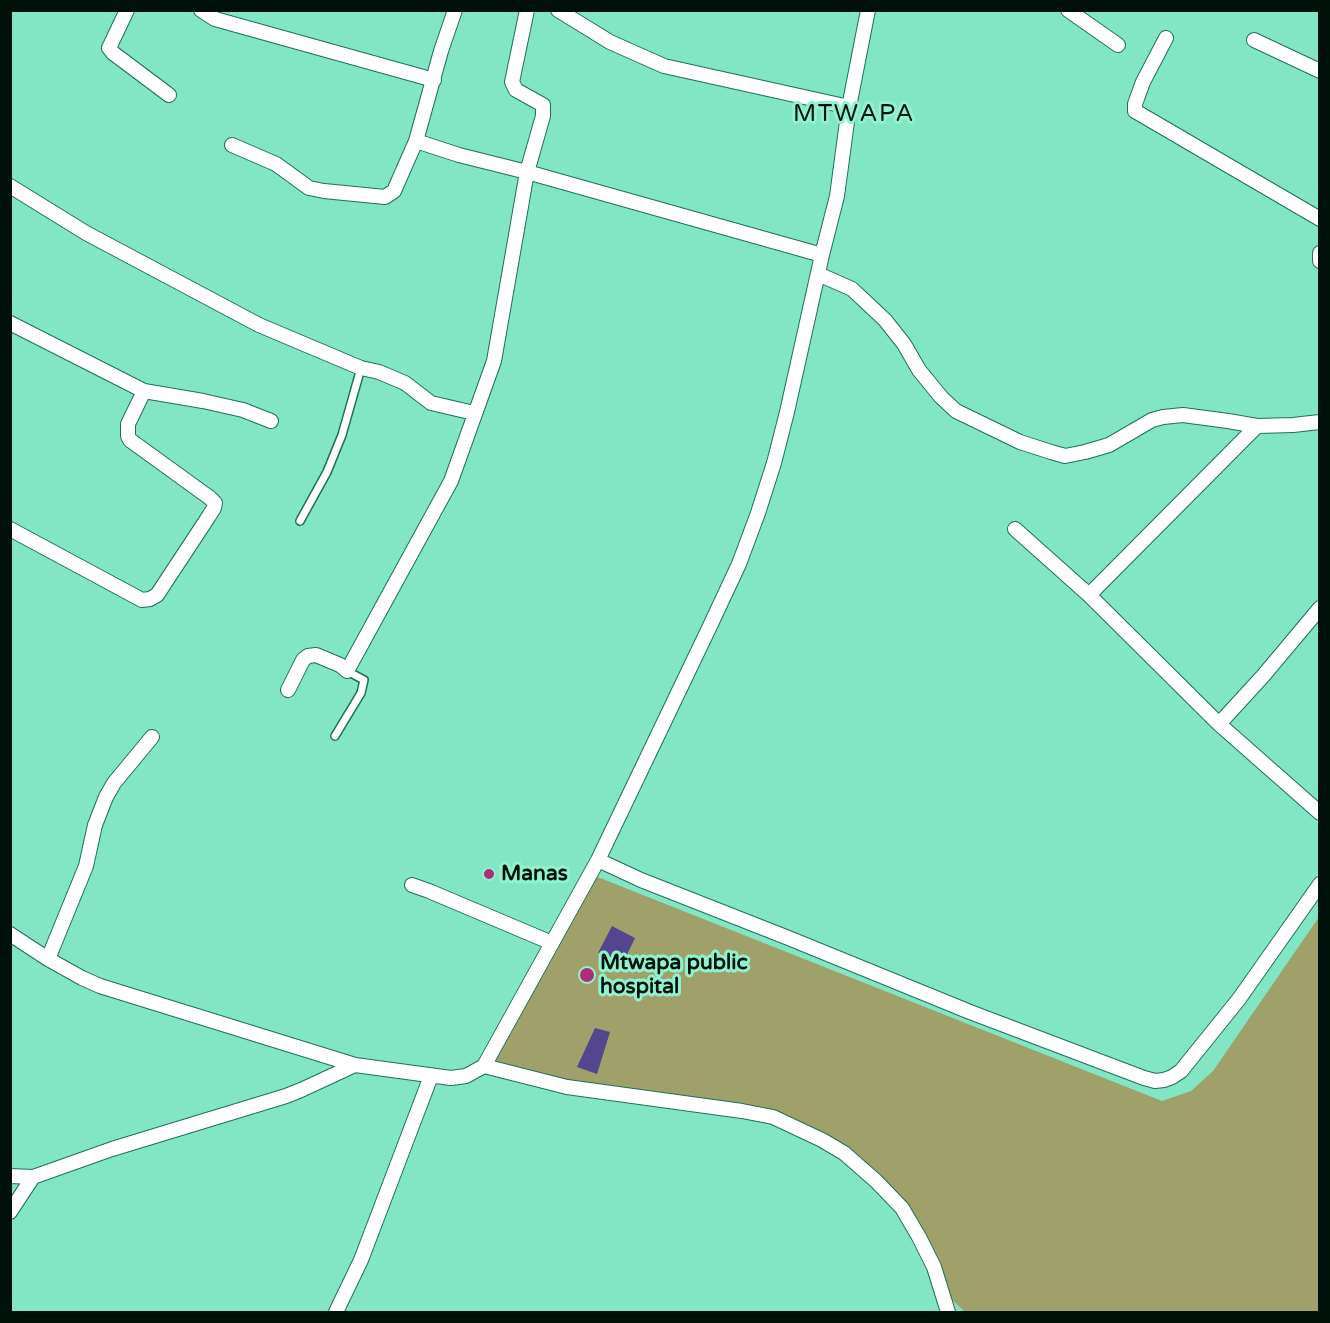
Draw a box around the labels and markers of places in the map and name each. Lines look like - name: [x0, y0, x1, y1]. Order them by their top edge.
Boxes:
- place label: Manas: [501, 861, 568, 887]
- marker: Manas: [482, 867, 496, 881]
- place label: Mtwapa public hospital: [600, 950, 748, 1000]
- marker: Mtwapa public hospital: [578, 966, 596, 984]

